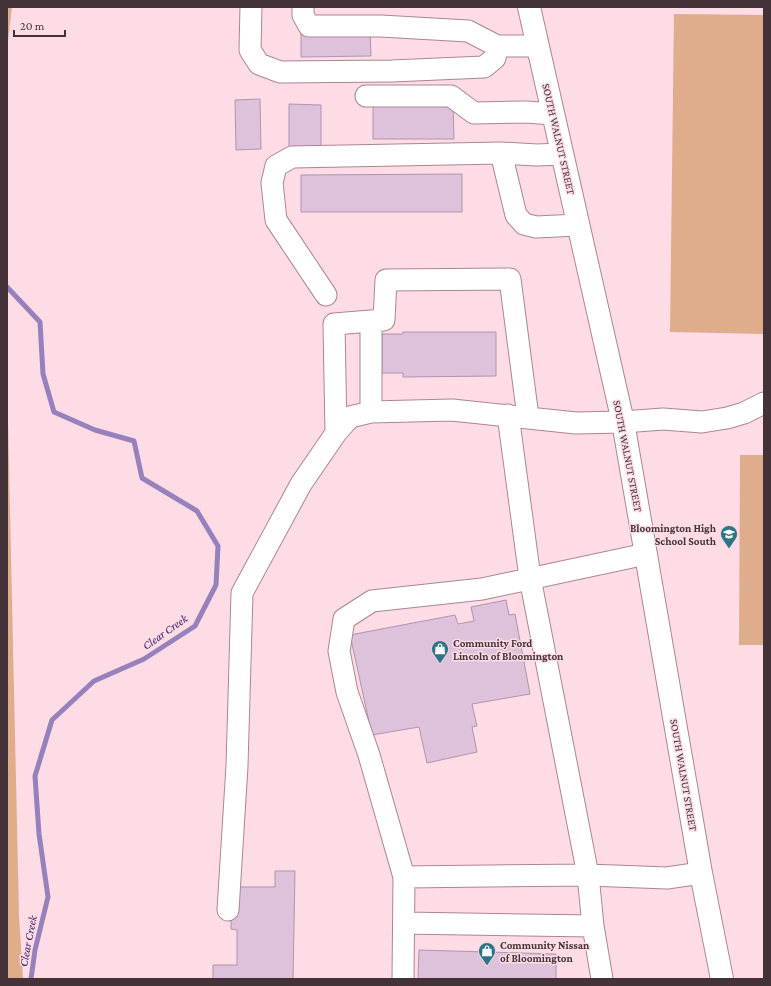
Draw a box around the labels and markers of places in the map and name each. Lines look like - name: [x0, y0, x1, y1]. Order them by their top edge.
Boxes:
- place label: Bloomington High School South: [630, 522, 717, 547]
- school or university icon: Bloomington High School South: [719, 524, 739, 549]
- place label: Community Ford Lincoln of Bloomington: [453, 637, 564, 662]
- shop icon: Community Ford Lincoln of Bloomington: [430, 639, 450, 664]
- place label: Community Nissan of Bloomington: [500, 939, 590, 964]
- shop icon: Community Nissan of Bloomington: [477, 941, 497, 966]

